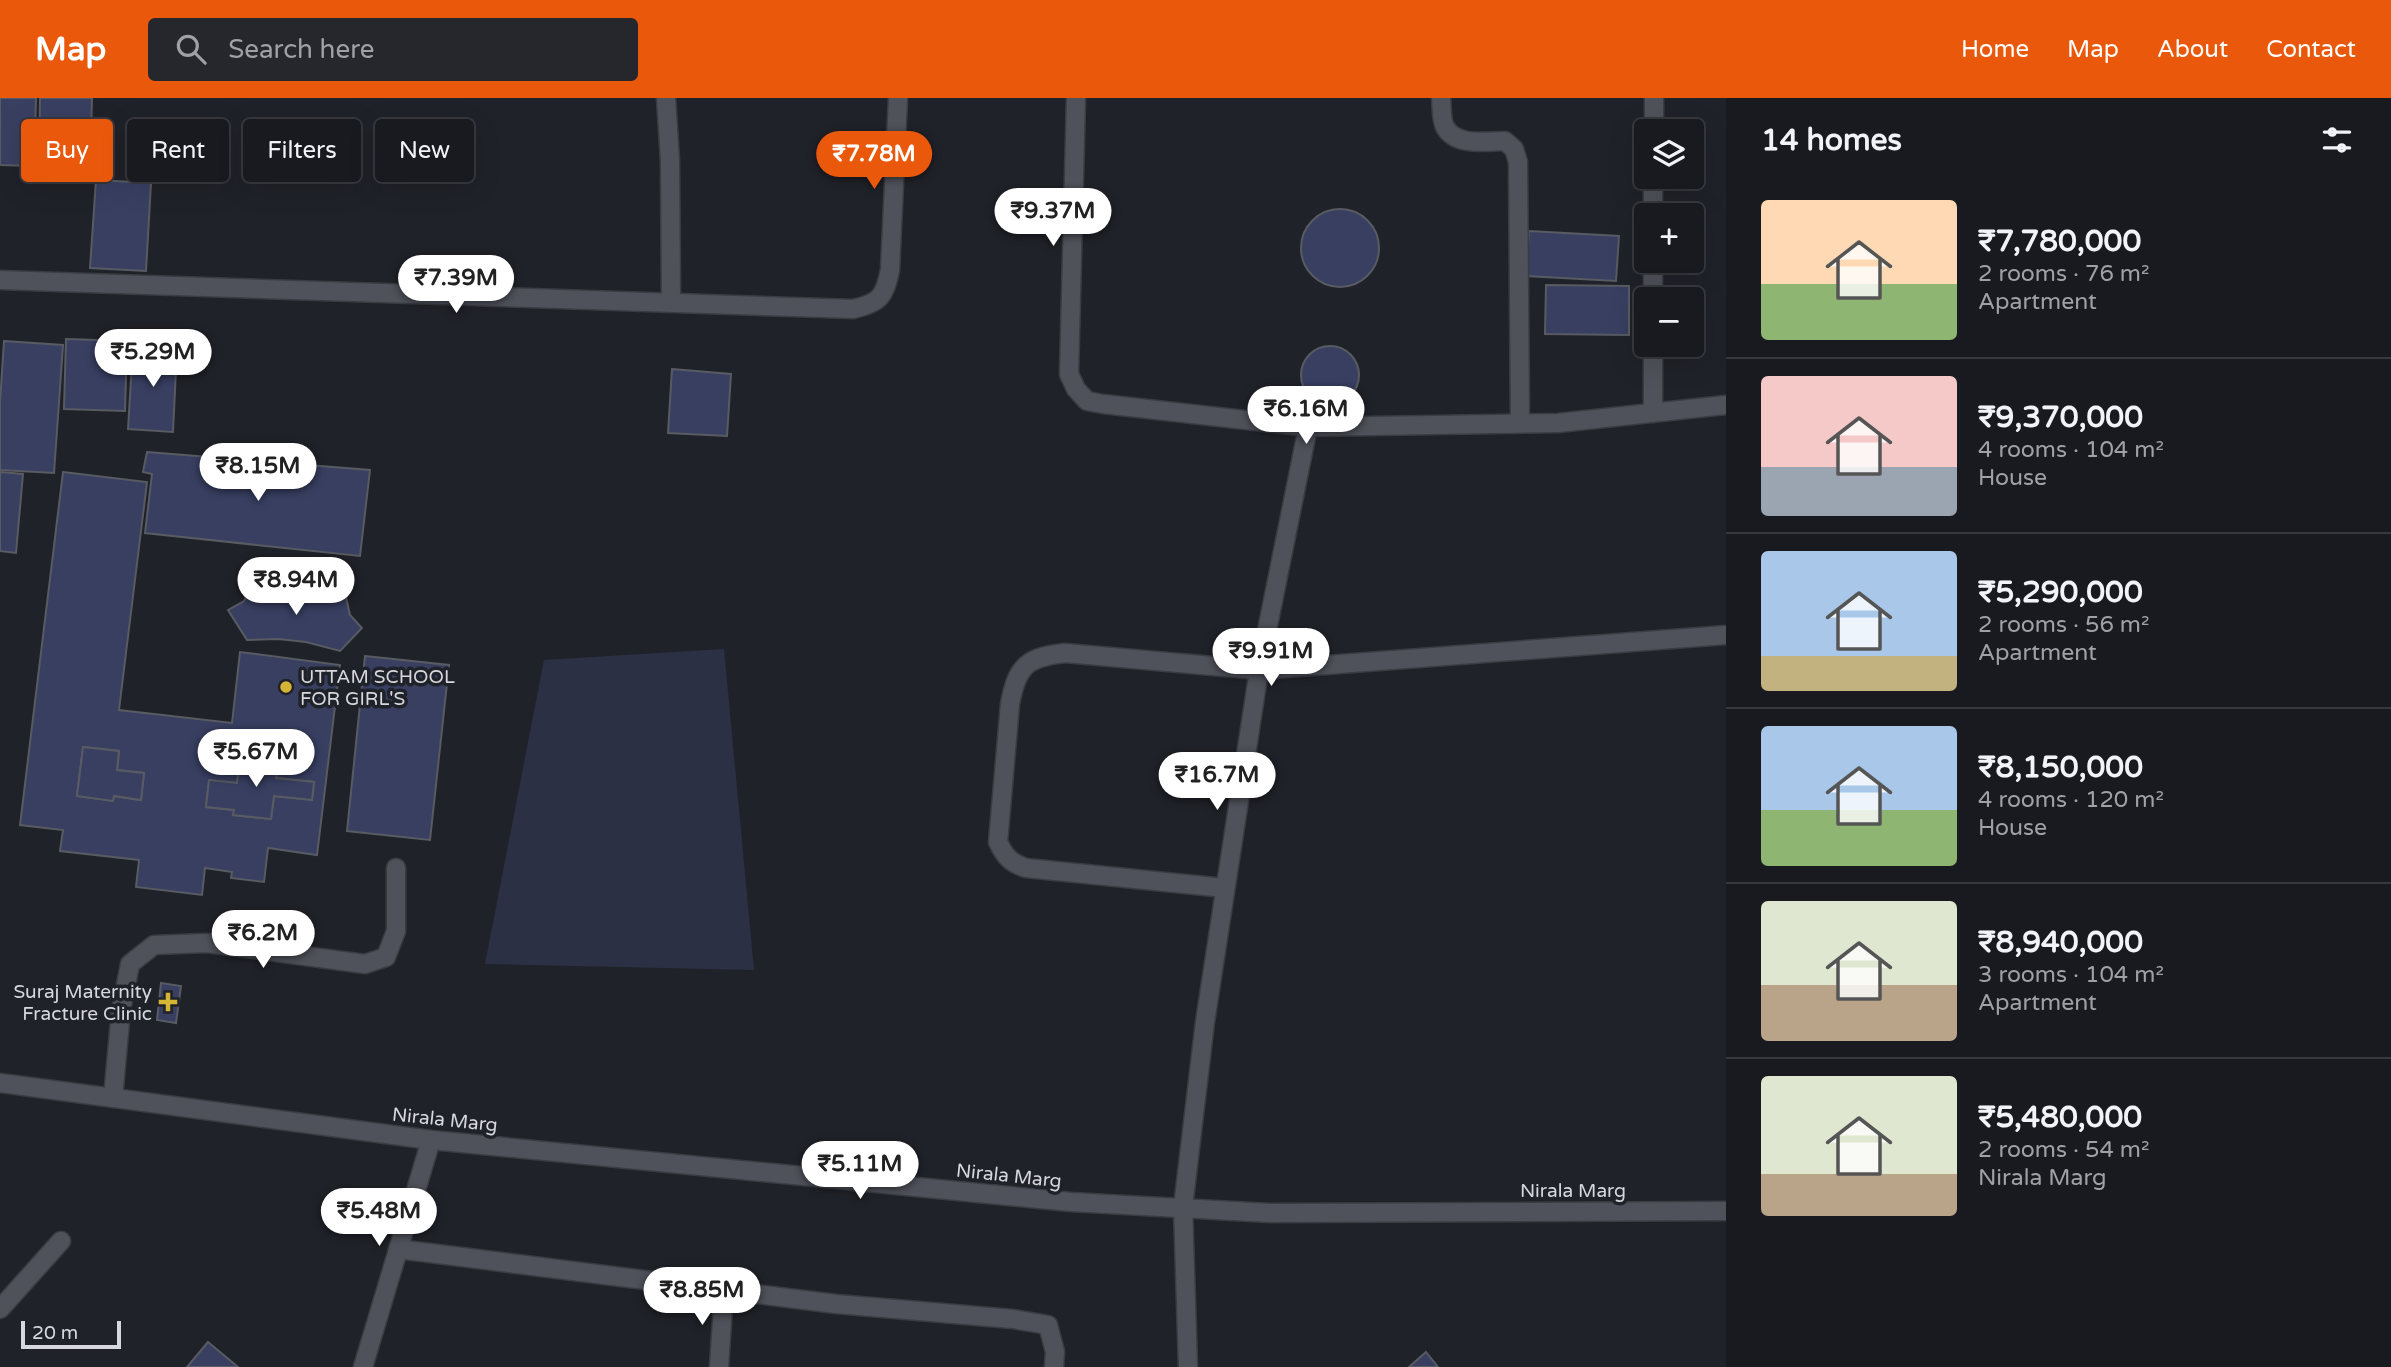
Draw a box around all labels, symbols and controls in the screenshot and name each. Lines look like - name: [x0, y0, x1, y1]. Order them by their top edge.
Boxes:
- search box: [148, 18, 638, 81]
- text: Map: [35, 30, 106, 69]
- icon: search: [172, 30, 210, 68]
- text: Search here: [228, 34, 374, 65]
- text: Home: [1961, 35, 2029, 64]
- text: Map: [2067, 35, 2119, 64]
- text: About: [2157, 35, 2228, 64]
- text: Contact: [2266, 35, 2356, 64]
- chip: Buy: [21, 119, 113, 182]
- chip: Rent: [127, 119, 229, 182]
- chip: Filters: [243, 119, 361, 182]
- chip: New: [375, 119, 474, 182]
- map controls: [1634, 119, 1704, 357]
- button: layers: [1634, 119, 1704, 189]
- icon: filters: [2318, 121, 2356, 159]
- text: 14 homes: [1761, 122, 1902, 159]
- pin: ₹7.78M: [817, 132, 931, 191]
- text: ₹7.78M: [832, 140, 916, 168]
- pin: ₹9.37M: [996, 188, 1110, 248]
- text: ₹9.37M: [1011, 197, 1096, 225]
- button: +: [1634, 203, 1704, 273]
- text: ₹7,780,000: [1978, 223, 2141, 260]
- icon: home: [1817, 228, 1901, 312]
- pin: ₹7.39M: [399, 256, 513, 315]
- text: 2 rooms · 76 m²: [1978, 260, 2149, 288]
- text: ₹7.39M: [414, 264, 498, 292]
- button: −: [1634, 287, 1704, 357]
- text: Apartment: [1978, 288, 2097, 316]
- pin: ₹5.29M: [96, 330, 210, 389]
- text: ₹5.29M: [111, 338, 195, 366]
- pin: ₹6.16M: [1249, 386, 1363, 446]
- text: ₹6.16M: [1264, 395, 1349, 423]
- text: ₹9,370,000: [1978, 399, 2143, 436]
- icon: home: [1817, 404, 1901, 488]
- text: 4 rooms · 104 m²: [1978, 436, 2164, 464]
- pin: ₹8.15M: [201, 444, 315, 503]
- text: ₹8.15M: [216, 452, 301, 480]
- text: House: [1978, 464, 2047, 492]
- pin: ₹8.94M: [239, 558, 353, 617]
- text: ₹8.94M: [254, 566, 339, 594]
- text: ₹5,290,000: [1978, 574, 2143, 611]
- icon: home: [1817, 579, 1901, 663]
- text: 2 rooms · 56 m²: [1978, 611, 2149, 639]
- pin: ₹9.91M: [1214, 628, 1328, 688]
- text: ₹9.91M: [1229, 637, 1314, 665]
- text: Apartment: [1978, 639, 2097, 667]
- place label: UTTAM SCHOOL FOR GIRL'S: [300, 666, 455, 710]
- marker: UTTAM SCHOOL FOR GIRL'S: [278, 679, 294, 695]
- pin: ₹5.67M: [199, 730, 313, 789]
- text: ₹5.67M: [214, 738, 298, 766]
- text: ₹8,150,000: [1978, 749, 2143, 786]
- pin: ₹16.7M: [1160, 752, 1274, 812]
- icon: home: [1817, 754, 1901, 838]
- text: ₹16.7M: [1175, 761, 1259, 789]
- text: 4 rooms · 120 m²: [1978, 786, 2164, 814]
- text: House: [1978, 814, 2047, 842]
- pin: ₹6.2M: [214, 910, 312, 970]
- text: ₹6.2M: [228, 919, 298, 947]
- text: ₹8,940,000: [1978, 924, 2143, 961]
- icon: home: [1817, 929, 1901, 1013]
- text: 3 rooms · 104 m²: [1978, 961, 2164, 989]
- place label: Suraj Maternity Fracture Clinic: [14, 981, 152, 1025]
- text: Apartment: [1978, 989, 2097, 1017]
- marker: Suraj Maternity Fracture Clinic: [158, 992, 178, 1012]
- text: ₹5,480,000: [1978, 1099, 2142, 1136]
- street label: Nirala Marg: [391, 1104, 499, 1136]
- icon: home: [1817, 1104, 1901, 1188]
- text: 2 rooms · 54 m²: [1978, 1136, 2149, 1164]
- pin: ₹5.11M: [803, 1142, 917, 1201]
- text: ₹5.11M: [818, 1150, 902, 1178]
- street label: Nirala Marg: [955, 1160, 1063, 1192]
- text: Nirala Marg: [1978, 1164, 2106, 1192]
- street label: Nirala Marg: [1520, 1180, 1626, 1202]
- pin: ₹5.48M: [322, 1188, 436, 1248]
- text: ₹5.48M: [337, 1197, 421, 1225]
- pin: ₹8.85M: [645, 1268, 759, 1327]
- text: ₹8.85M: [660, 1276, 744, 1304]
- scale bar: [21, 1318, 121, 1350]
- text: 20 m: [32, 1322, 78, 1344]

